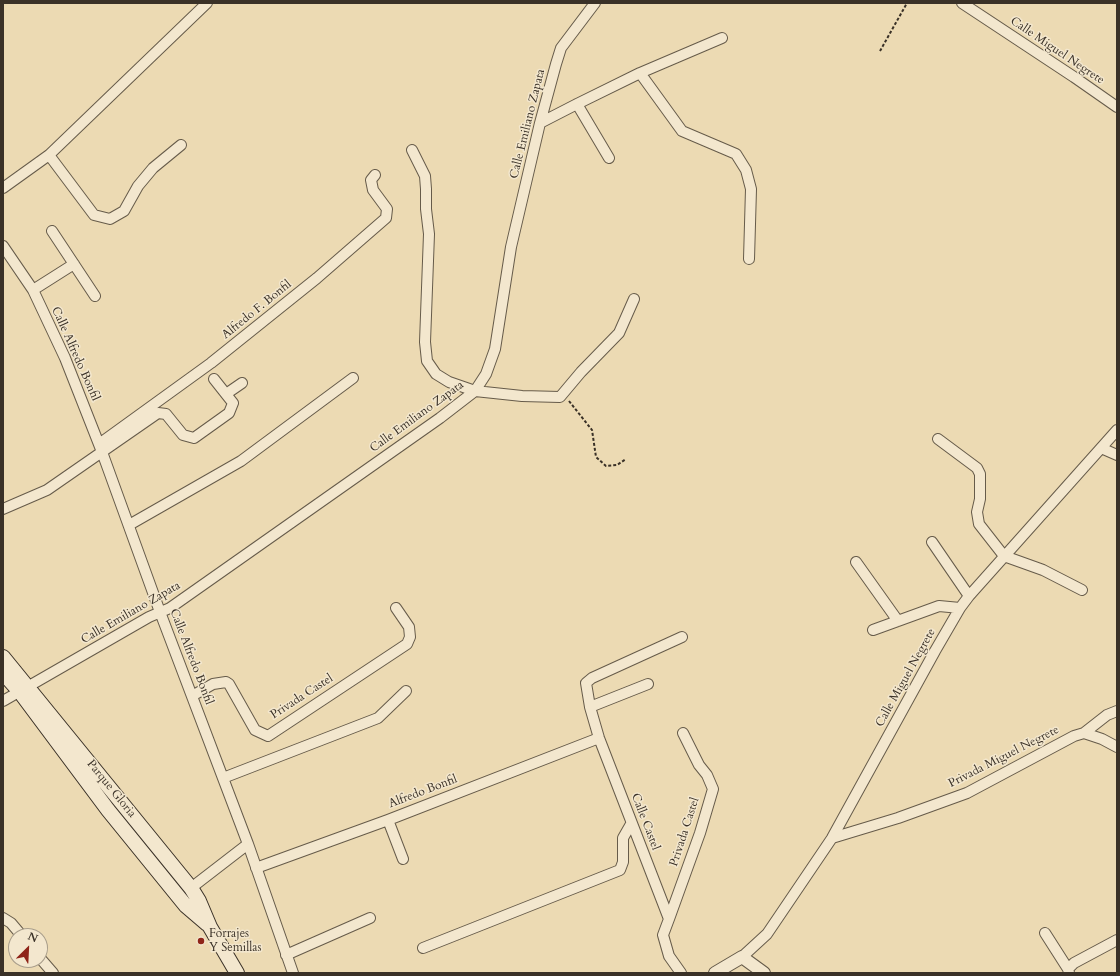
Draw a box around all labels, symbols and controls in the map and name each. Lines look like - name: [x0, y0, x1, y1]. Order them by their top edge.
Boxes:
- street label: Calle Miguel Negrete: [1007, 14, 1107, 88]
- street label: Calle Emiliano Zapata: [507, 68, 549, 180]
- street label: Alfredo F. Bonfil: [219, 277, 295, 343]
- street label: Calle Alfredo Bonfil: [48, 305, 102, 403]
- street label: Calle Emiliano Zapata: [367, 378, 467, 456]
- street label: Calle Emiliano Zapata: [79, 579, 183, 647]
- street label: Calle Alfredo Bonfil: [166, 607, 216, 707]
- street label: Calle Miguel Negrete: [873, 626, 939, 730]
- street label: Privada Castel: [268, 671, 336, 723]
- street label: Privada Miguel Negrete: [946, 723, 1062, 791]
- street label: Parque Gloria: [83, 757, 139, 821]
- street label: Alfredo Bonfil: [387, 772, 459, 812]
- street label: Calle Castel: [628, 792, 662, 852]
- street label: Privada Castel: [667, 796, 703, 868]
- place label: Forrajes Y Semillas: [209, 927, 261, 955]
- north arrow: [8, 928, 48, 968]
- text: N: [25, 929, 40, 946]
- marker: Forrajes Y Semillas: [196, 936, 206, 946]

